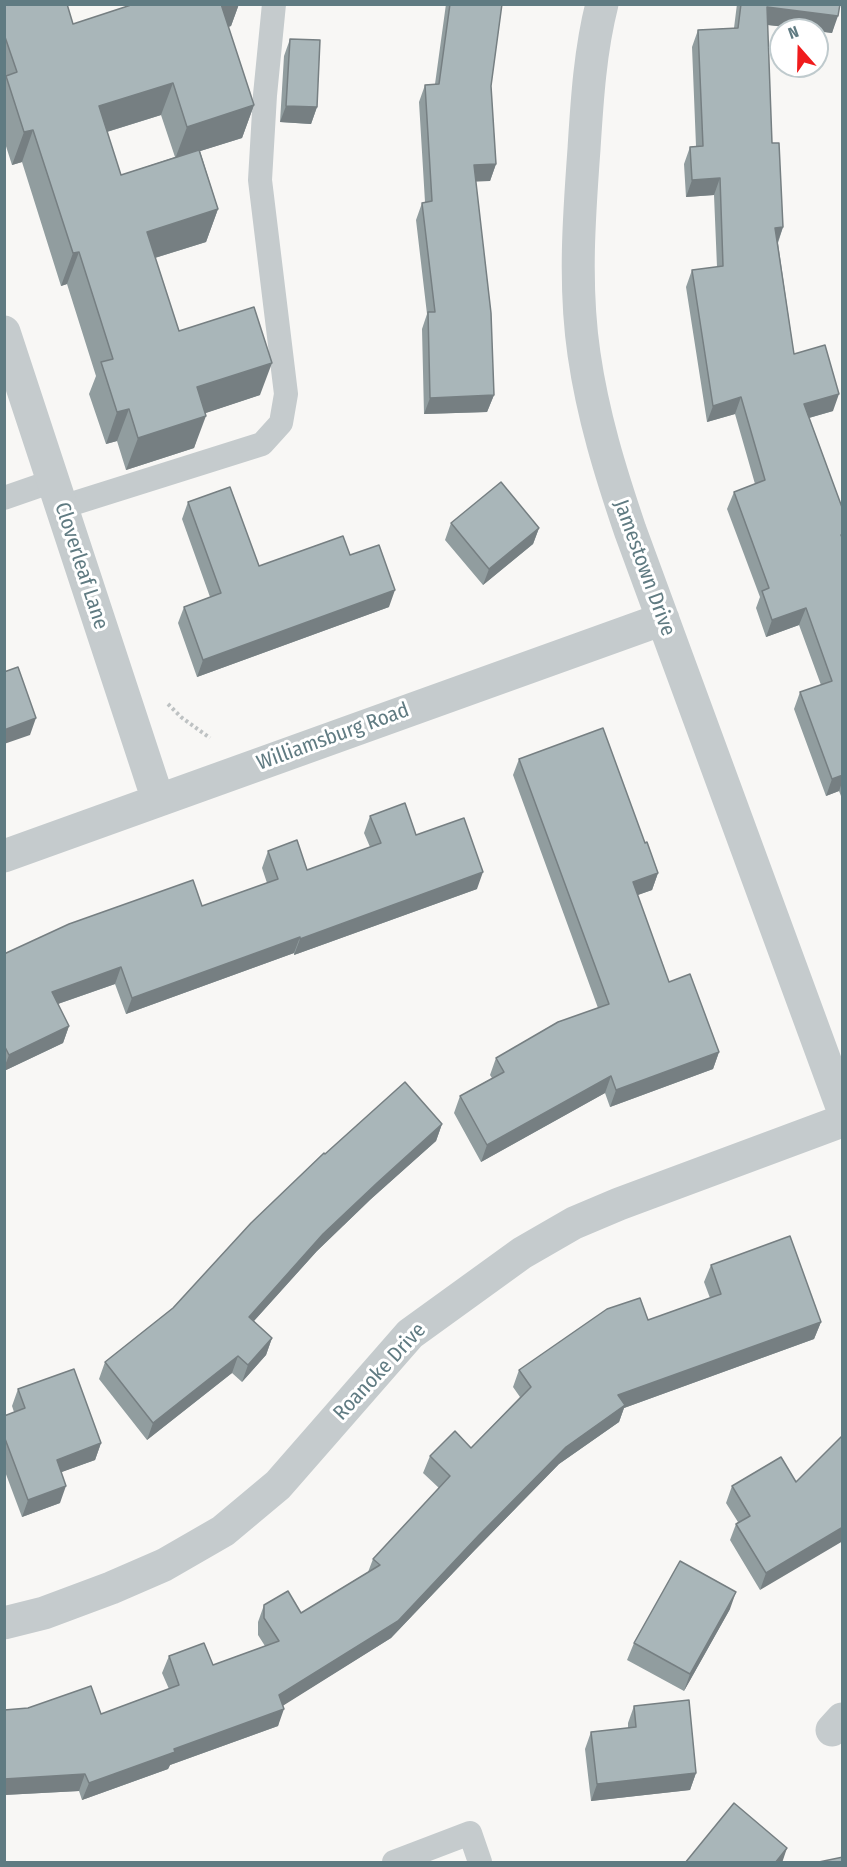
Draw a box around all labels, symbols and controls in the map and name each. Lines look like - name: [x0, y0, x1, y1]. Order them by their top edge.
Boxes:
- north arrow: [769, 18, 829, 78]
- text: N: [786, 22, 801, 43]
- street label: Jamestown Drive: [608, 496, 680, 640]
- street label: Cloverleaf Lane: [49, 499, 113, 633]
- street label: Williamsburg Road: [253, 698, 413, 776]
- street label: Roanoke Drive: [329, 1318, 431, 1426]

